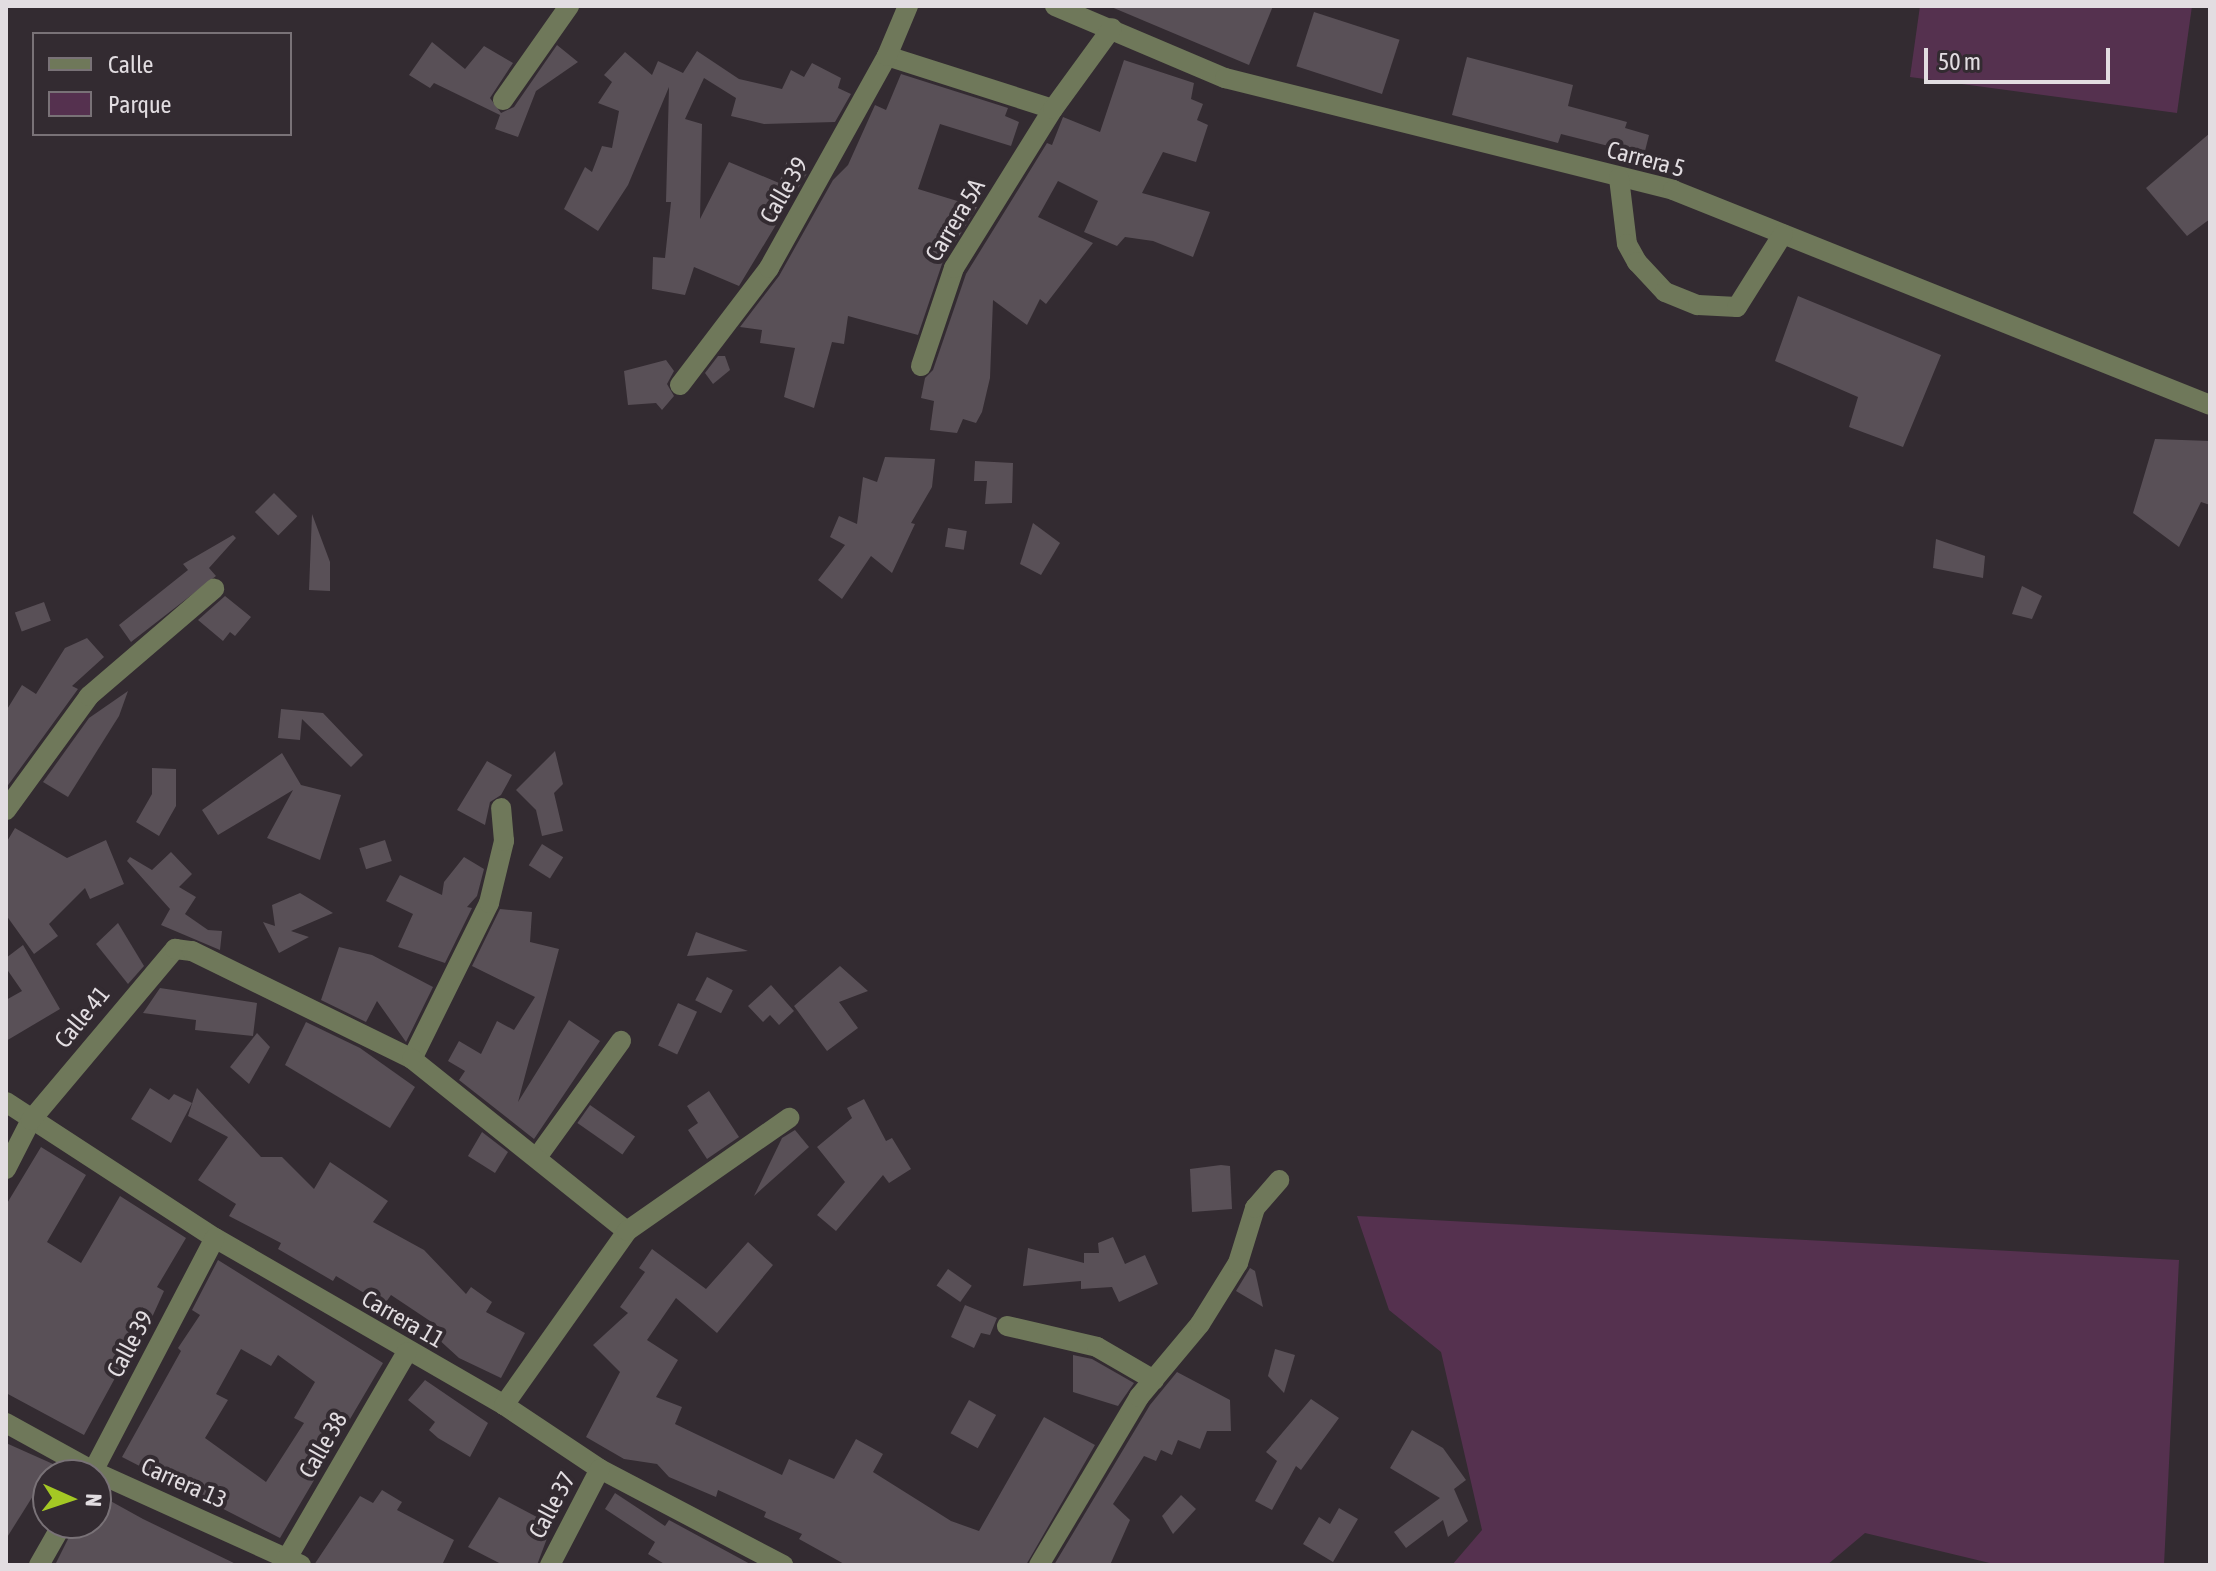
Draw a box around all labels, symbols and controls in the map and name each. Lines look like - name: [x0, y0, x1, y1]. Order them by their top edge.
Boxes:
- legend: [32, 32, 292, 136]
- scale bar: [1928, 32, 2114, 82]
- text: 50 m: [1938, 48, 1981, 75]
- text: Calle: [108, 51, 153, 78]
- text: Parque: [108, 91, 171, 118]
- street label: Carrera 5: [1604, 135, 1688, 183]
- street label: Calle 39: [754, 152, 814, 228]
- street label: Carrera 5A: [919, 174, 991, 266]
- street label: Calle 41: [48, 980, 116, 1054]
- street label: Carrera 11: [357, 1284, 449, 1354]
- street label: Calle 39: [101, 1306, 159, 1382]
- street label: Calle 38: [293, 1407, 353, 1483]
- street label: Carrera 13: [137, 1451, 231, 1515]
- north arrow: [32, 1459, 112, 1539]
- street label: Calle 37: [523, 1467, 581, 1543]
- text: N: [81, 1493, 107, 1507]

